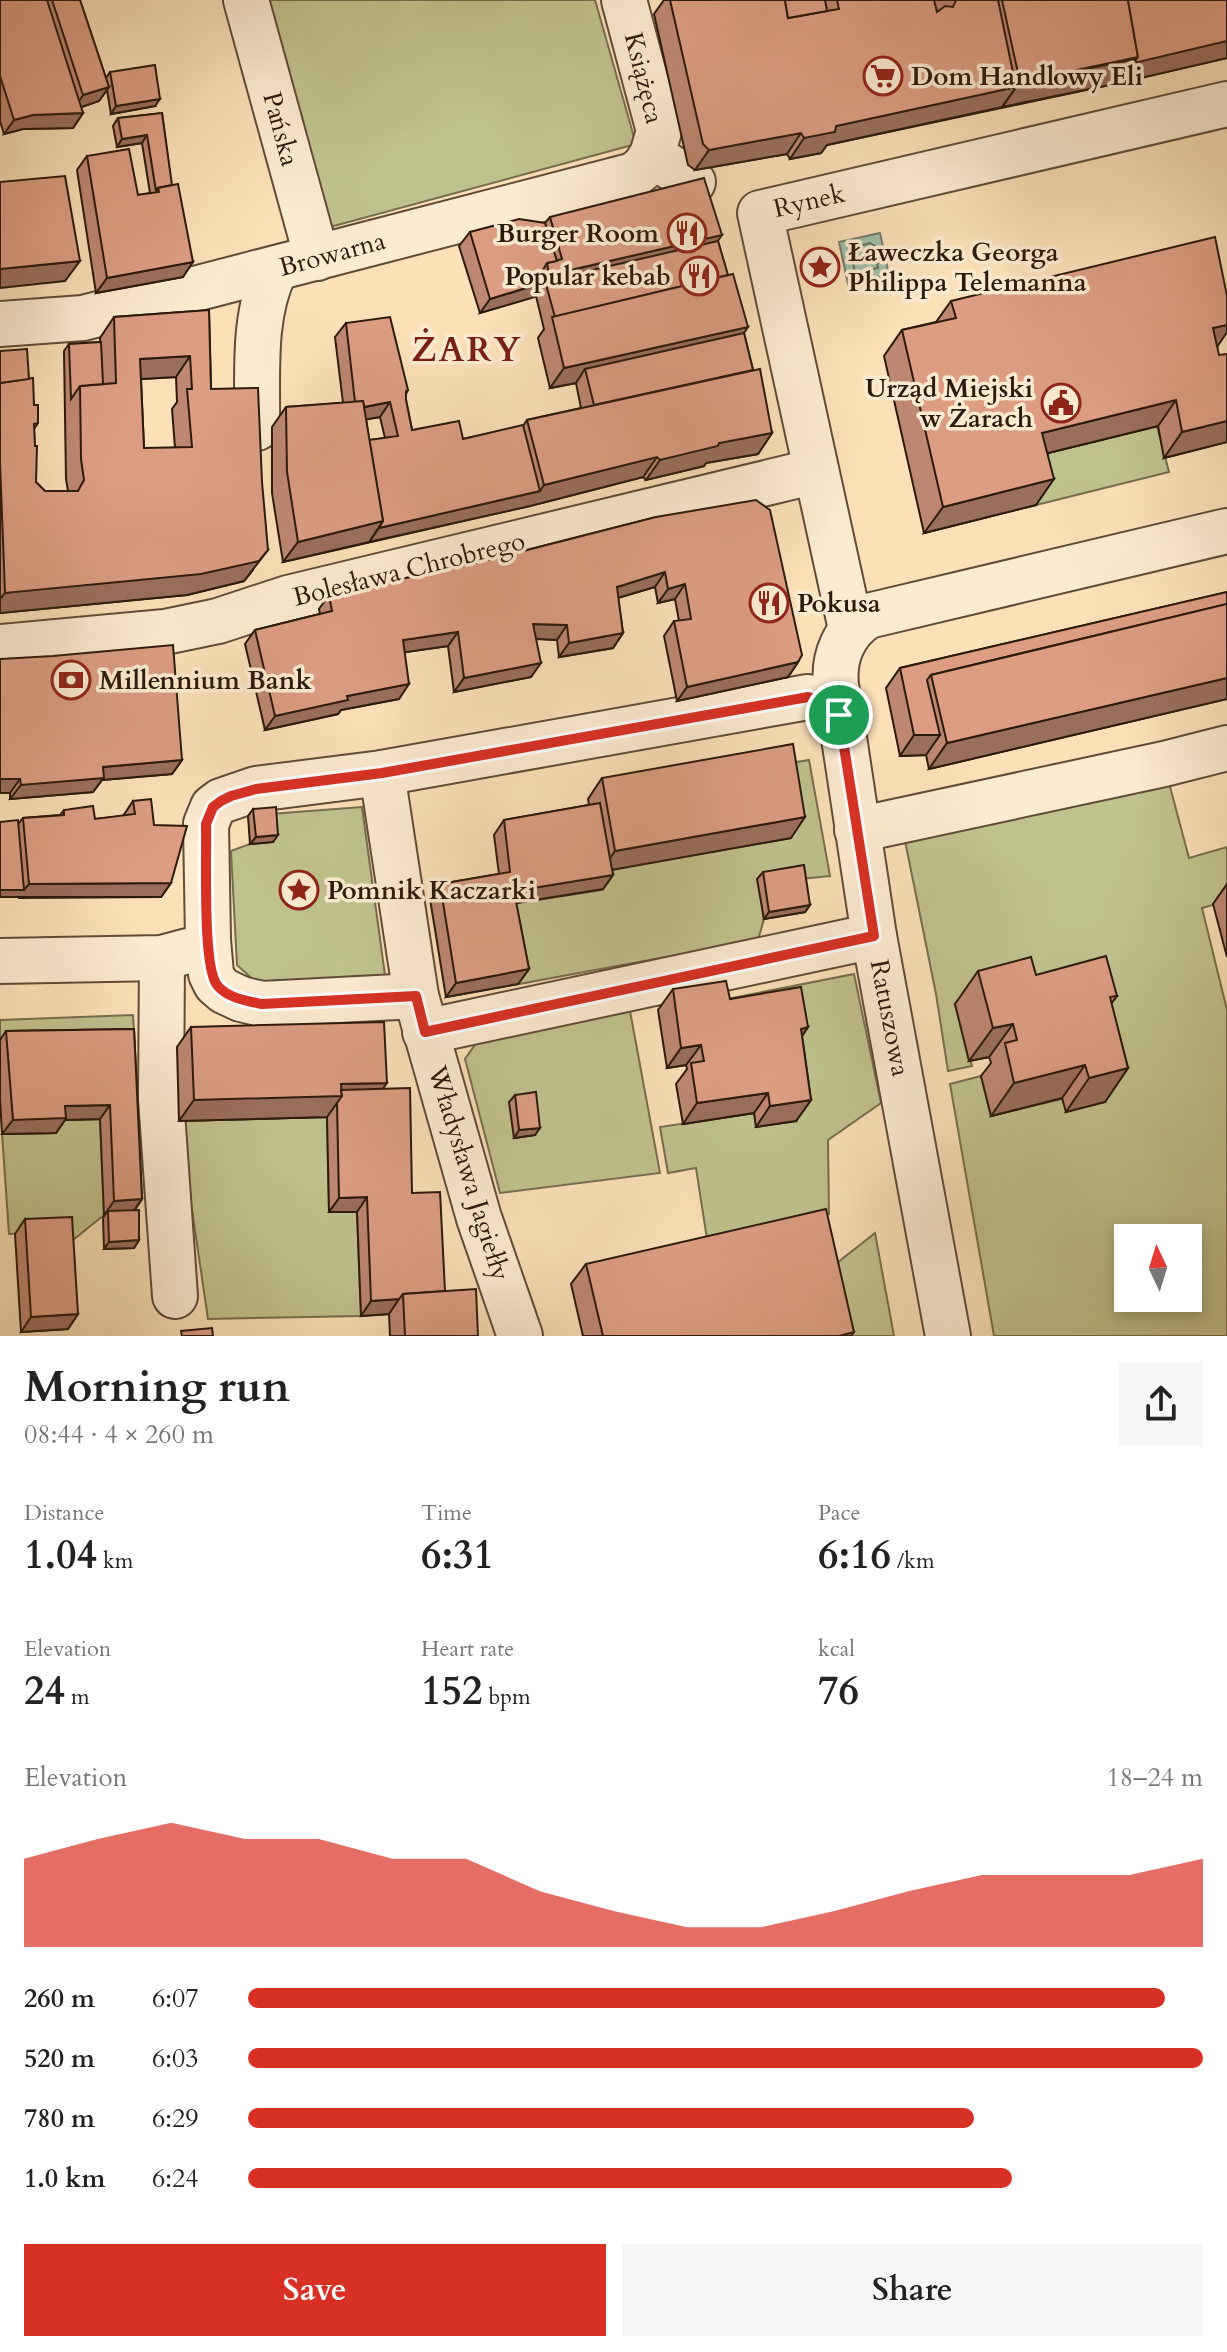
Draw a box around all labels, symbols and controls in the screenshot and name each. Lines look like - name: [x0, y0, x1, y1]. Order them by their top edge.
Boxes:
- street label: Książęca: [616, 29, 672, 127]
- supermarket icon: Dom Handlowy Eli: [862, 55, 904, 97]
- place label: Dom Handlowy Eli: [911, 59, 1143, 94]
- street label: Pańska: [254, 88, 308, 170]
- street label: Rynek: [770, 176, 848, 226]
- restaurant icon: Burger Room: [666, 212, 708, 254]
- place label: Burger Room: [497, 216, 659, 251]
- street label: Browarna: [275, 223, 389, 285]
- place label: Ławeczka Georga Philippa Telemanna: [848, 235, 1087, 300]
- place icon: Ławeczka Georga Philippa Telemanna: [799, 246, 841, 288]
- restaurant icon: Popular kebab: [678, 255, 720, 297]
- place label: Popular kebab: [505, 259, 671, 294]
- district label: ŻARY: [411, 327, 523, 373]
- place label: Urząd Miejski w Żarach: [865, 371, 1033, 436]
- public building icon: Urząd Miejski w Żarach: [1040, 382, 1082, 424]
- street label: Bolesława Chrobrego: [289, 523, 529, 615]
- restaurant icon: Pokusa: [748, 582, 790, 624]
- place label: Pokusa: [797, 586, 881, 621]
- bank icon: Millennium Bank: [50, 659, 92, 701]
- place label: Millennium Bank: [99, 663, 312, 698]
- pin: [805, 681, 873, 749]
- icon: arrive: [817, 693, 861, 737]
- place icon: Pomnik Kaczarki: [278, 869, 320, 911]
- place label: Pomnik Kaczarki: [327, 873, 536, 908]
- street label: Ratuszowa: [862, 957, 918, 1079]
- street label: Władysława Jagiełły: [419, 1060, 518, 1285]
- north arrow: [1114, 1224, 1202, 1312]
- map controls: [1114, 1224, 1202, 1312]
- text: Morning run: [24, 1357, 290, 1417]
- button: share: [1119, 1362, 1203, 1446]
- text: 08:44 · 4 × 260 m: [24, 1417, 214, 1452]
- text: Distance: [24, 1498, 104, 1528]
- text: Time: [421, 1498, 472, 1528]
- text: Pace: [818, 1498, 861, 1528]
- text: 1.04: [24, 1528, 97, 1583]
- text: 6:31: [421, 1528, 494, 1583]
- text: 6:16: [818, 1528, 891, 1583]
- text: km: [97, 1546, 133, 1576]
- text: /km: [891, 1546, 935, 1576]
- text: Elevation: [24, 1634, 111, 1664]
- text: Heart rate: [421, 1634, 514, 1664]
- text: kcal: [818, 1634, 855, 1664]
- text: 24: [24, 1664, 65, 1719]
- text: 152: [421, 1664, 482, 1719]
- text: 76: [818, 1664, 859, 1719]
- text: m: [65, 1682, 90, 1712]
- text: bpm: [482, 1682, 531, 1712]
- text: Elevation: [24, 1760, 127, 1795]
- text: 18–24 m: [1106, 1760, 1203, 1795]
- text: 260 m: [24, 1981, 95, 2016]
- text: 6:07: [152, 1981, 199, 2016]
- text: 520 m: [24, 2041, 95, 2076]
- text: 6:03: [152, 2041, 199, 2076]
- text: 780 m: [24, 2101, 95, 2136]
- text: 6:29: [152, 2101, 199, 2136]
- text: 1.0 km: [24, 2161, 105, 2196]
- text: 6:24: [152, 2161, 199, 2196]
- button: Save: [24, 2244, 606, 2336]
- button: Share: [622, 2244, 1203, 2336]

